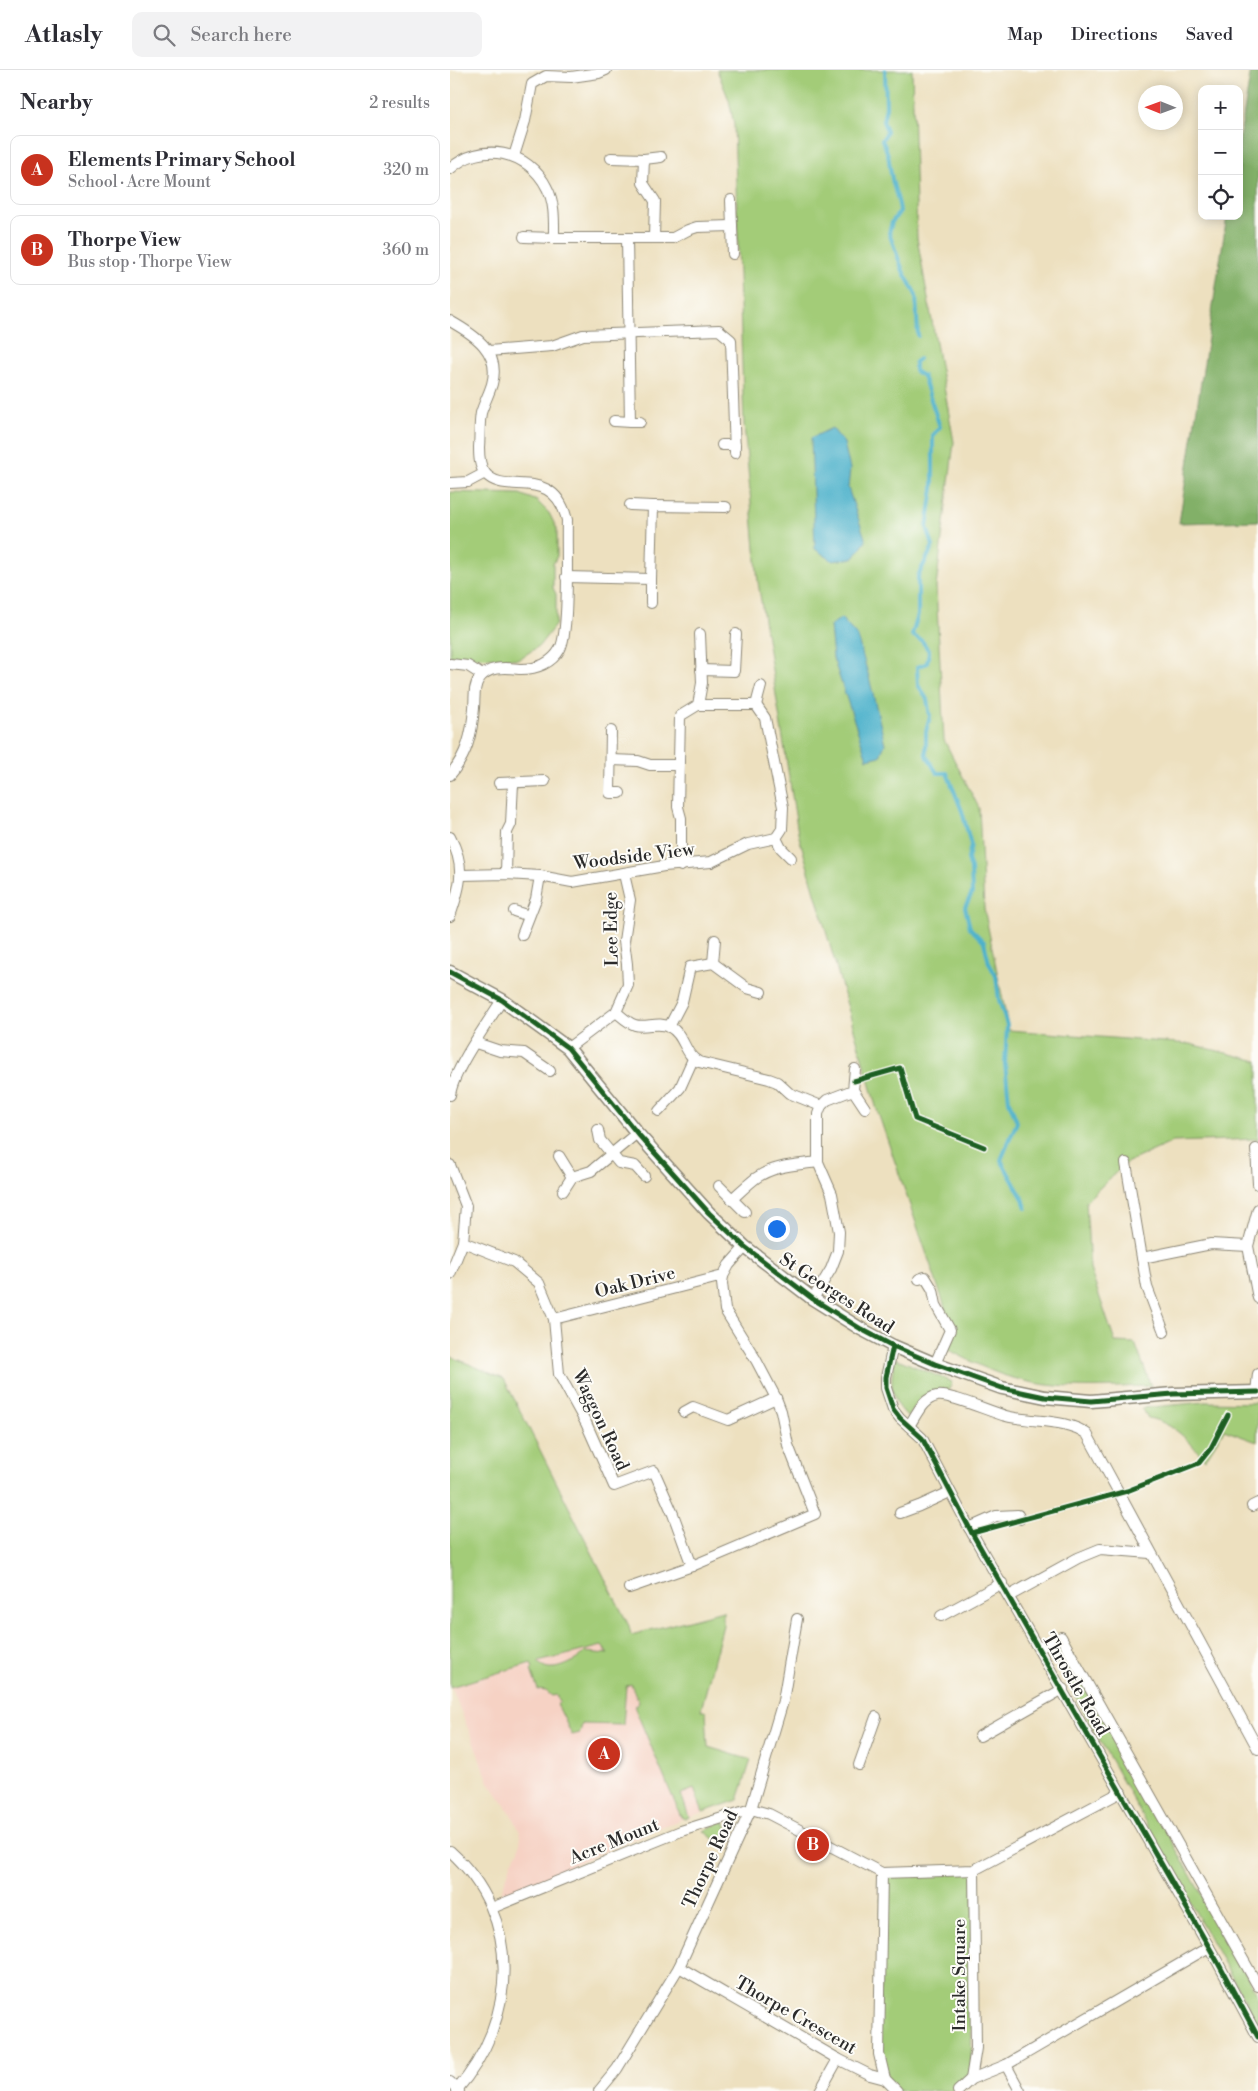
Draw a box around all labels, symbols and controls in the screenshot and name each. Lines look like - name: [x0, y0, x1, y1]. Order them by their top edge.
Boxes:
- search box: [132, 12, 482, 57]
- text: Atlasly: [25, 20, 102, 50]
- icon: search: [150, 21, 178, 49]
- text: Search here: [190, 23, 292, 47]
- text: Map: [1007, 23, 1043, 46]
- text: Directions: [1071, 23, 1158, 46]
- text: Saved: [1186, 23, 1233, 46]
- north arrow: [1138, 85, 1183, 130]
- map controls: [1198, 85, 1243, 220]
- button: +: [1198, 85, 1243, 130]
- text: Nearby: [20, 90, 93, 116]
- text: 2 results: [369, 93, 430, 113]
- button: −: [1198, 130, 1243, 175]
- text: Elements Primary School: [68, 148, 296, 172]
- text: A: [31, 160, 43, 180]
- text: 320 m: [383, 160, 429, 180]
- text: School · Acre Mount: [68, 172, 211, 192]
- button: locate: [1198, 175, 1243, 220]
- text: Thorpe View: [68, 228, 181, 252]
- text: B: [31, 240, 43, 260]
- text: 360 m: [383, 240, 429, 260]
- text: Bus stop · Thorpe View: [68, 252, 231, 272]
- street label: Woodside View: [571, 838, 696, 875]
- street label: Lee Edge: [599, 891, 624, 967]
- your location: [764, 1216, 790, 1242]
- street label: St Georges Road: [775, 1248, 899, 1339]
- street label: Oak Drive: [592, 1261, 678, 1304]
- street label: Waggon Road: [567, 1365, 634, 1475]
- street label: Throstle Road: [1037, 1629, 1115, 1741]
- pin: A: [588, 1735, 620, 1773]
- street label: Thorpe Road: [678, 1805, 744, 1912]
- street label: Acre Mount: [565, 1813, 663, 1870]
- pin: B: [797, 1826, 829, 1864]
- street label: Intake Square: [948, 1919, 971, 2031]
- street label: Thorpe Crescent: [731, 1971, 861, 2060]

